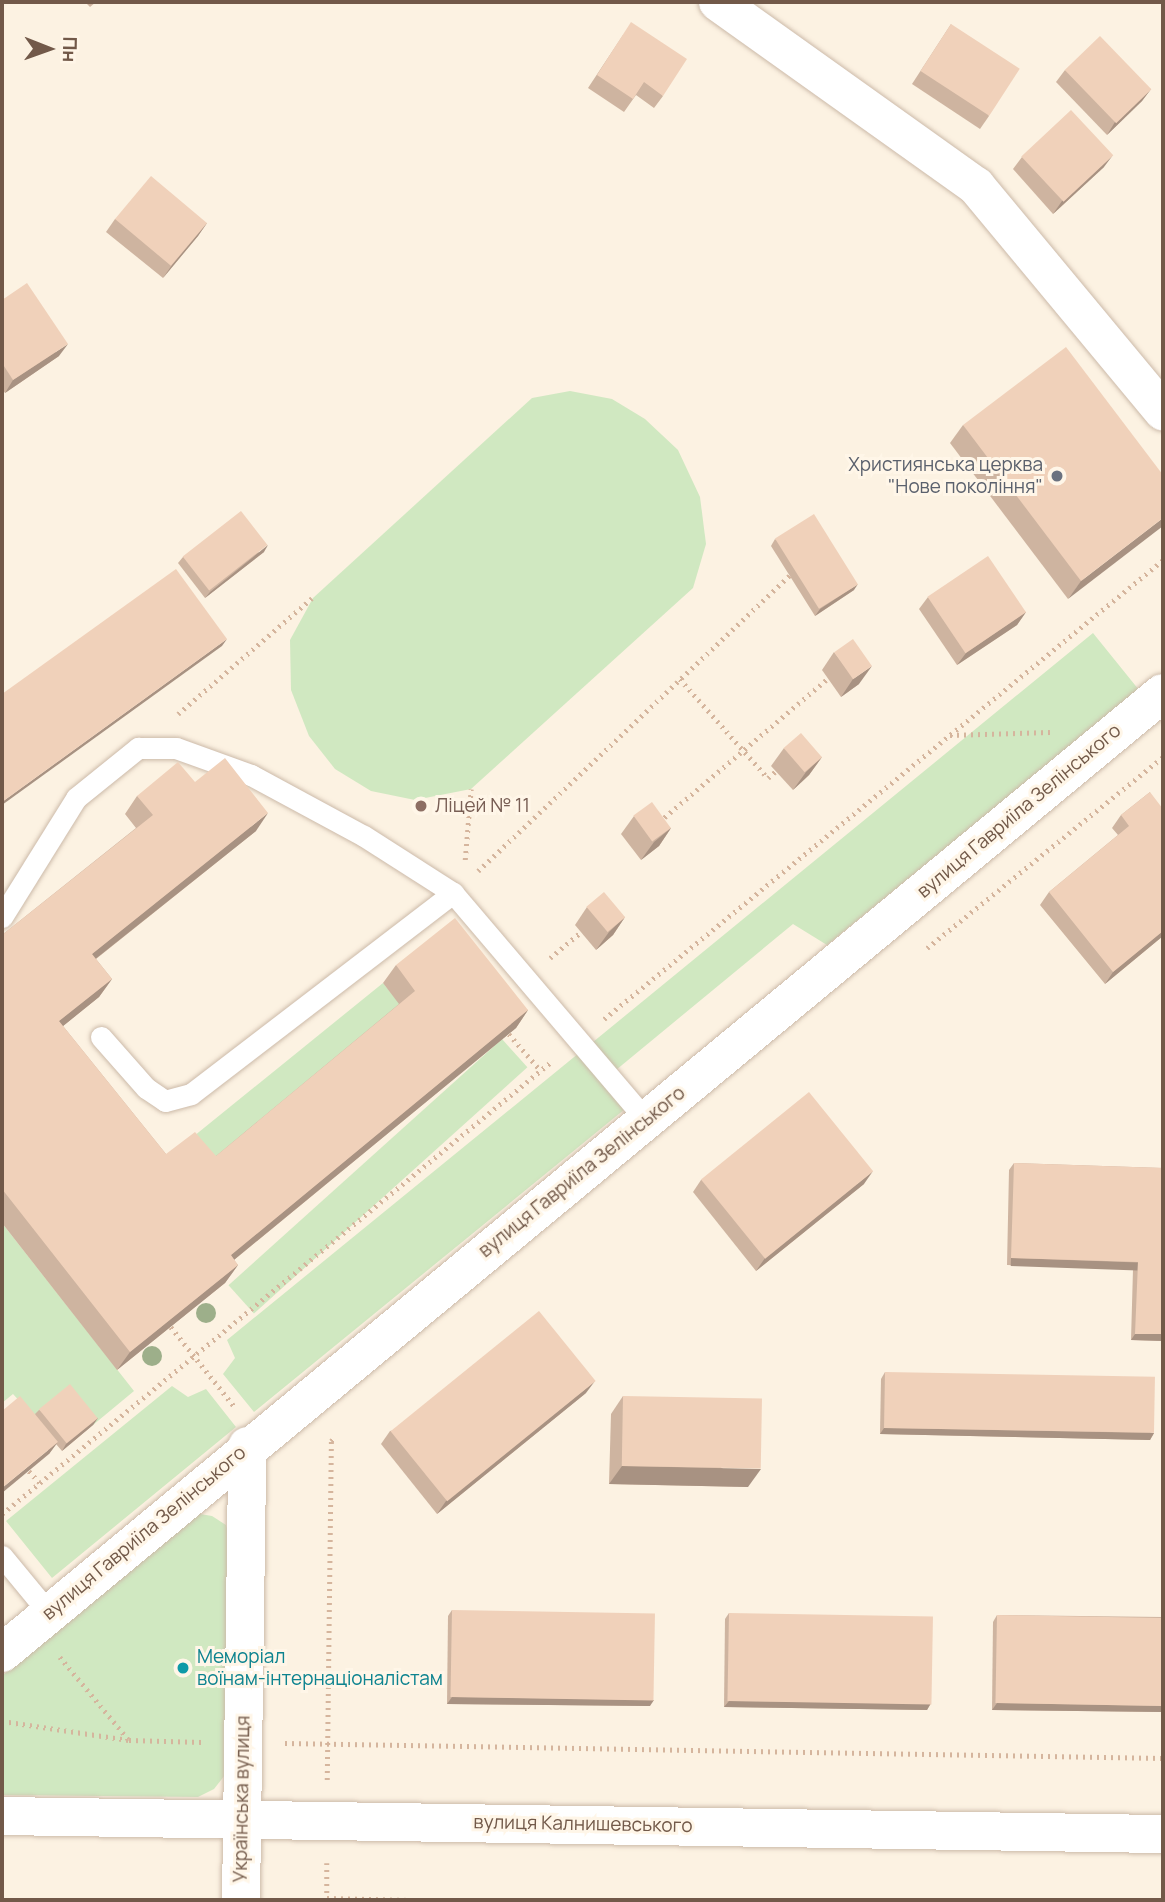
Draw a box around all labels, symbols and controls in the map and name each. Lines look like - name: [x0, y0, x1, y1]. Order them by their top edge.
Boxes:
- north arrow: [14, 14, 84, 84]
- text: Пн: [57, 36, 83, 62]
- place label: Християнська церква "Нове покоління": [848, 454, 1043, 498]
- marker: Християнська церква "Нове покоління": [1049, 468, 1065, 484]
- street label: вулиця Гавриїла Зелінського: [913, 719, 1125, 903]
- place label: Ліцей № 11: [435, 795, 530, 817]
- marker: Ліцей № 11: [413, 798, 429, 814]
- street label: вулиця Гавриїла Зелінського: [474, 1082, 690, 1262]
- street label: вулиця Гавриїла Зелінського: [38, 1441, 250, 1625]
- place label: Меморіал воїнам-інтернаціоналістам: [197, 1646, 443, 1690]
- marker: Меморіал воїнам-інтернаціоналістам: [175, 1660, 191, 1676]
- street label: Українська вулиця: [229, 1715, 255, 1883]
- street label: вулиця Калнишевського: [473, 1811, 693, 1837]

